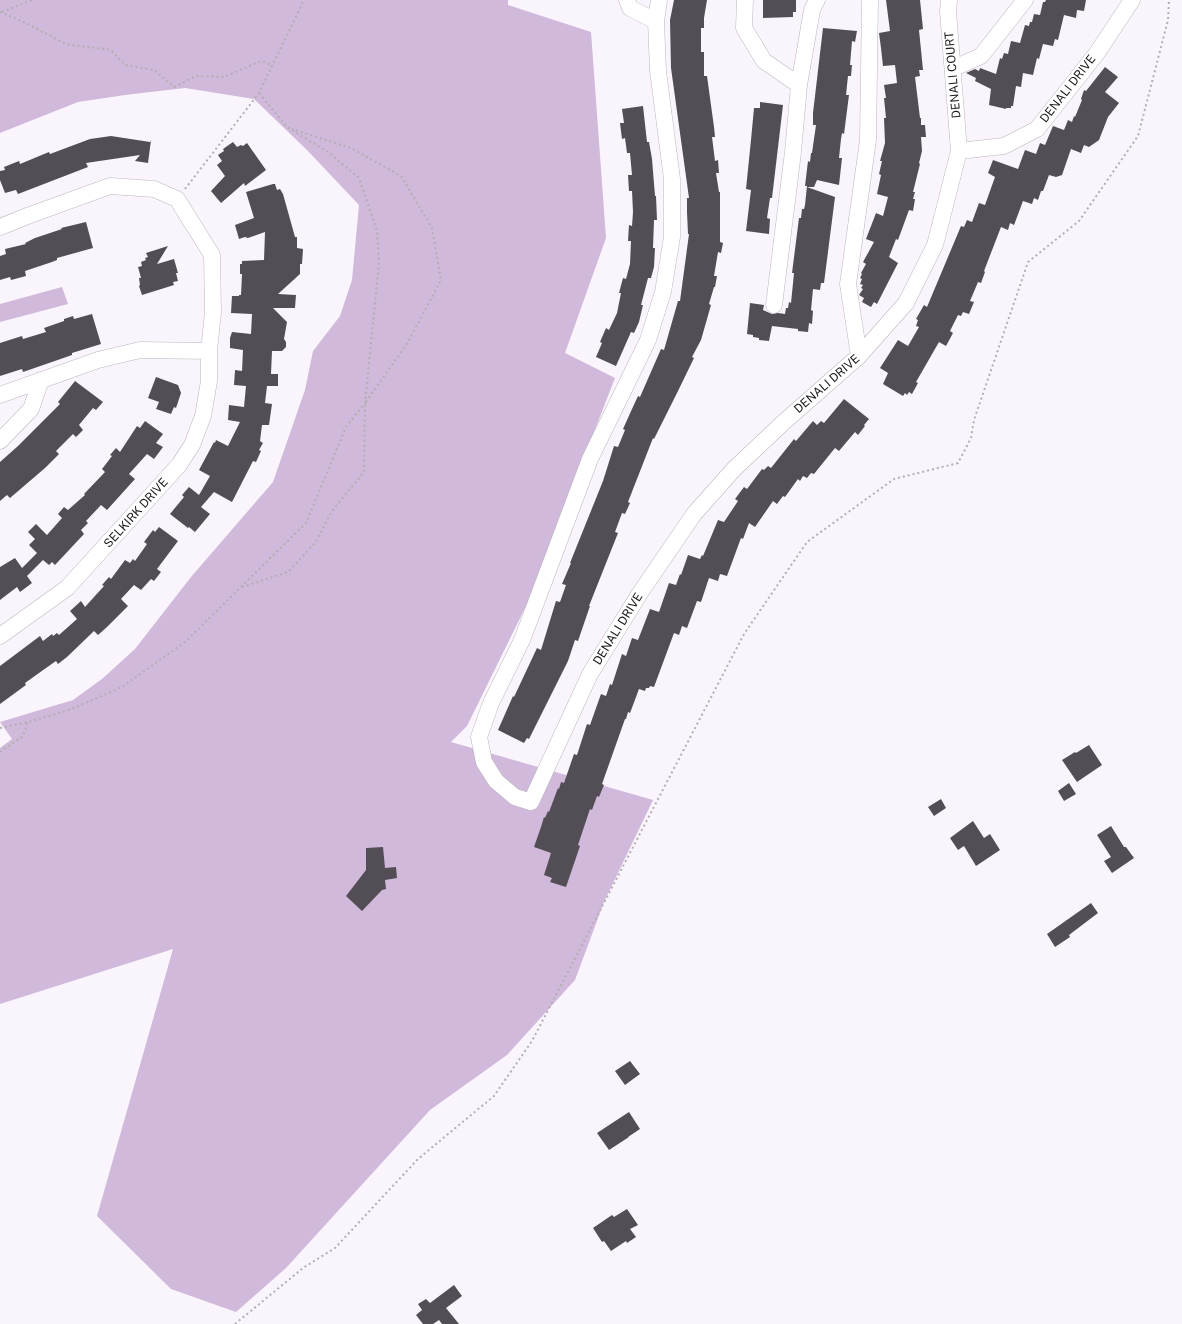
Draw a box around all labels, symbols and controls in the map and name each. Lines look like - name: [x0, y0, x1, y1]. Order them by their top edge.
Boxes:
- street label: DENALI COURT: [942, 31, 964, 119]
- street label: DENALI DRIVE: [1037, 52, 1099, 126]
- street label: DENALI DRIVE: [791, 352, 863, 416]
- street label: SELKIRK DRIVE: [101, 475, 171, 551]
- street label: DENALI DRIVE: [590, 590, 646, 668]

